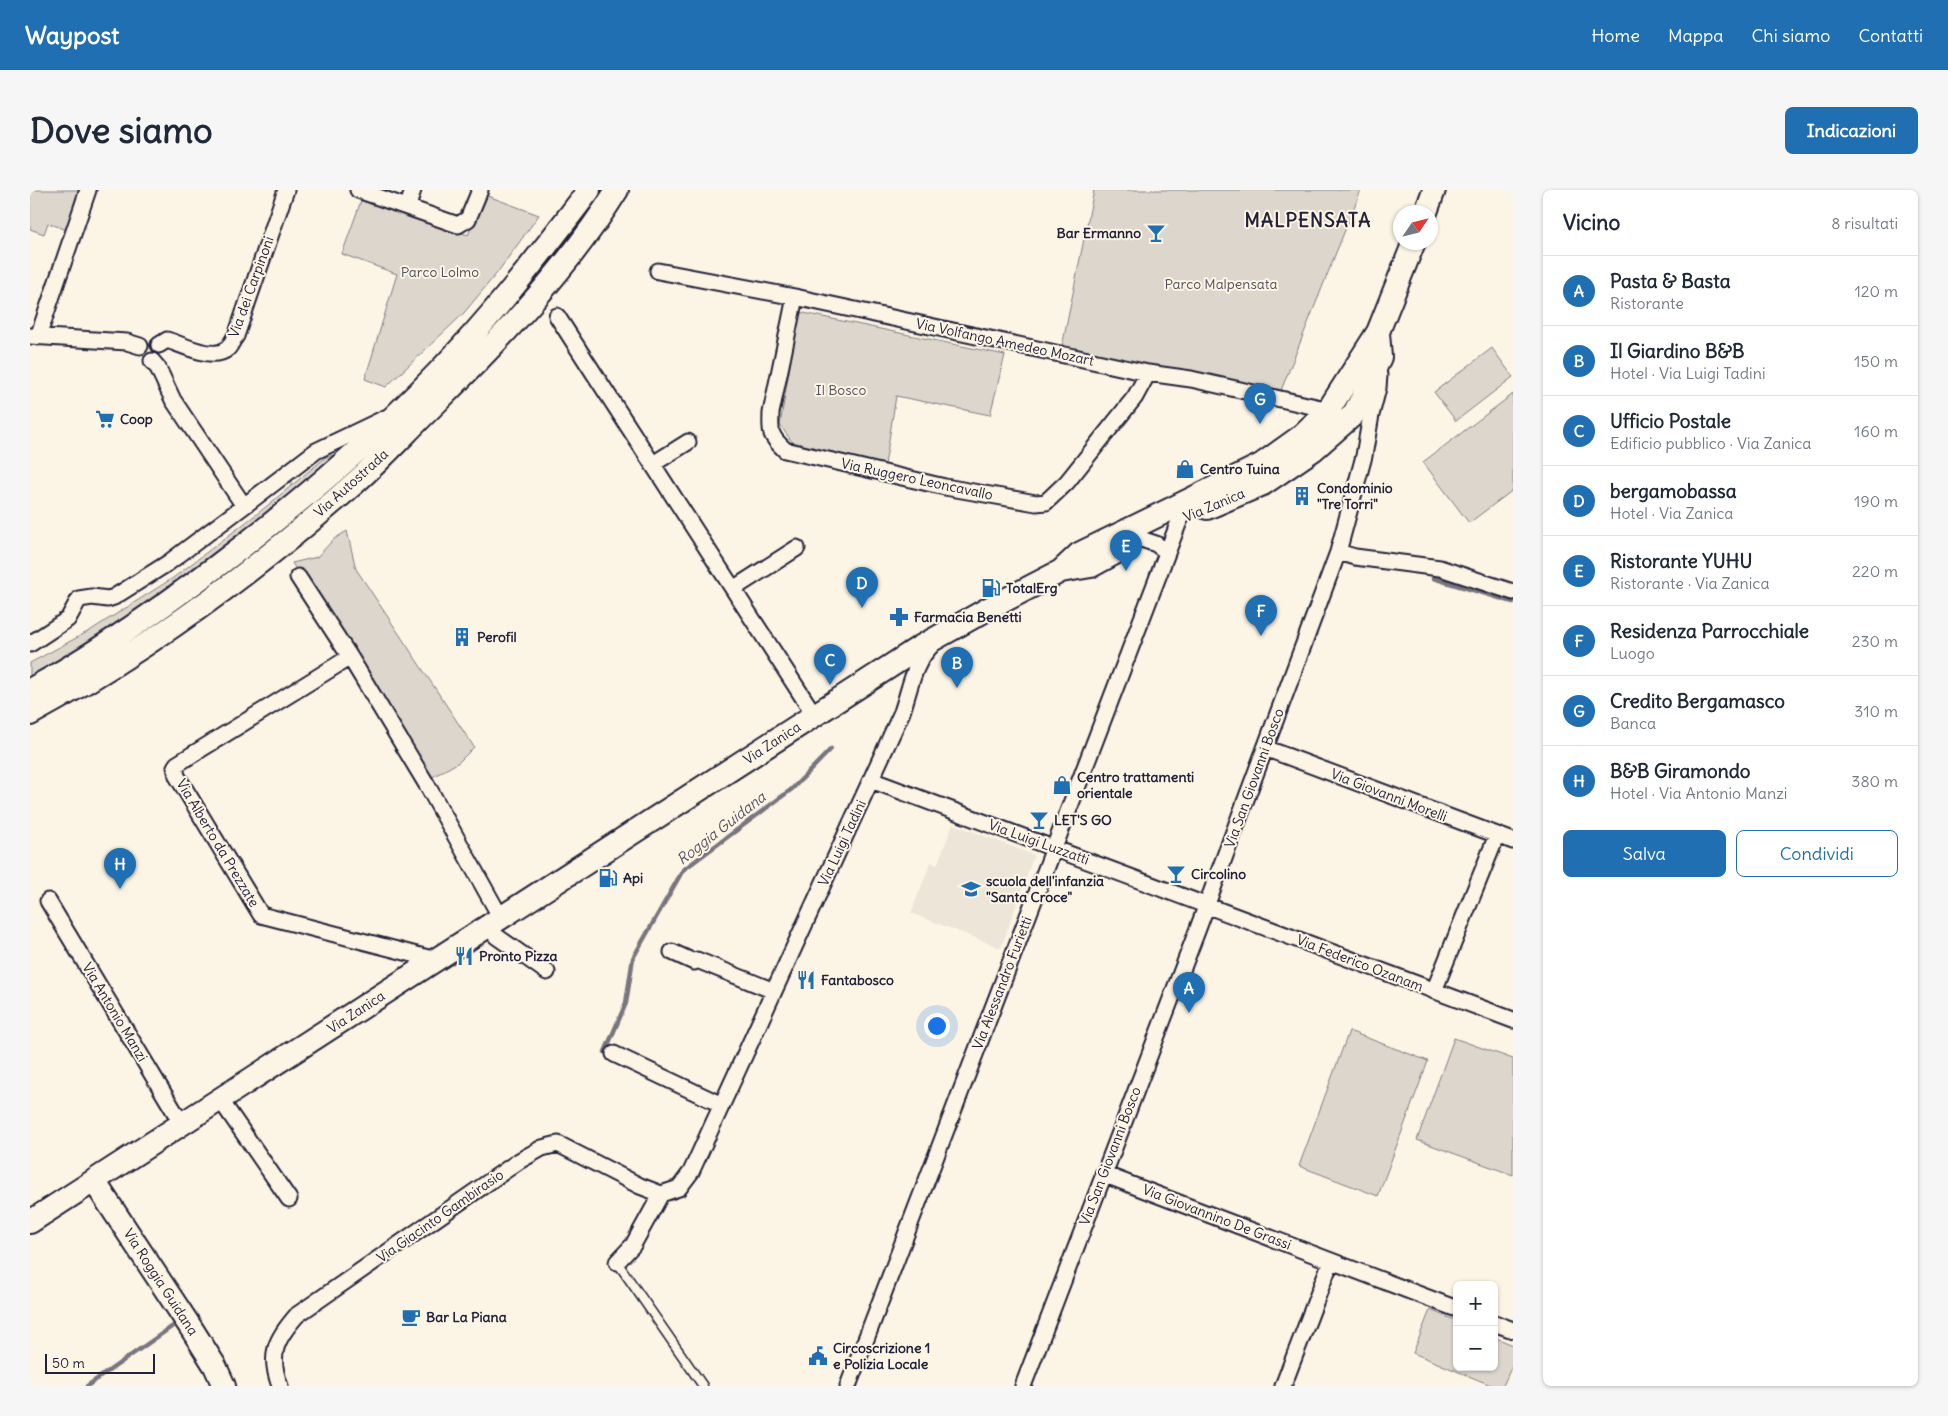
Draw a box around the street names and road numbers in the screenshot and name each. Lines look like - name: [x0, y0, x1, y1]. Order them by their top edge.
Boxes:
- street label: Via dei Carpinoni: [224, 234, 278, 340]
- street label: Via Volfango Amedeo Mozart: [914, 314, 1096, 370]
- street label: Via Autostrada: [310, 445, 392, 521]
- street label: Via Ruggero Leoncavallo: [839, 454, 995, 504]
- street label: Via Zanica: [1180, 484, 1248, 526]
- street label: Via San Giovanni Bosco: [1220, 706, 1288, 850]
- street label: Via Zanica: [740, 718, 804, 768]
- street label: Via Giovanni Morelli: [1328, 765, 1450, 825]
- street label: Via Alberto da Prezzate: [173, 776, 263, 910]
- street label: Via Luigi Tadini: [814, 797, 870, 889]
- street label: Via Luigi Luzzatti: [986, 815, 1092, 869]
- street label: Via Alessandro Furietti: [968, 914, 1036, 1052]
- street label: Via Federico Ozanam: [1294, 931, 1426, 995]
- street label: Via Antonio Manzi: [78, 959, 152, 1065]
- street label: Via Zanica: [324, 987, 388, 1037]
- street label: Via San Giovanni Bosco: [1075, 1084, 1145, 1228]
- street label: Via Giacinto Gambirasio: [373, 1165, 507, 1267]
- street label: Via Giovannino De Grassi: [1140, 1180, 1294, 1254]
- street label: Via Roggia Guidana: [120, 1225, 202, 1339]

